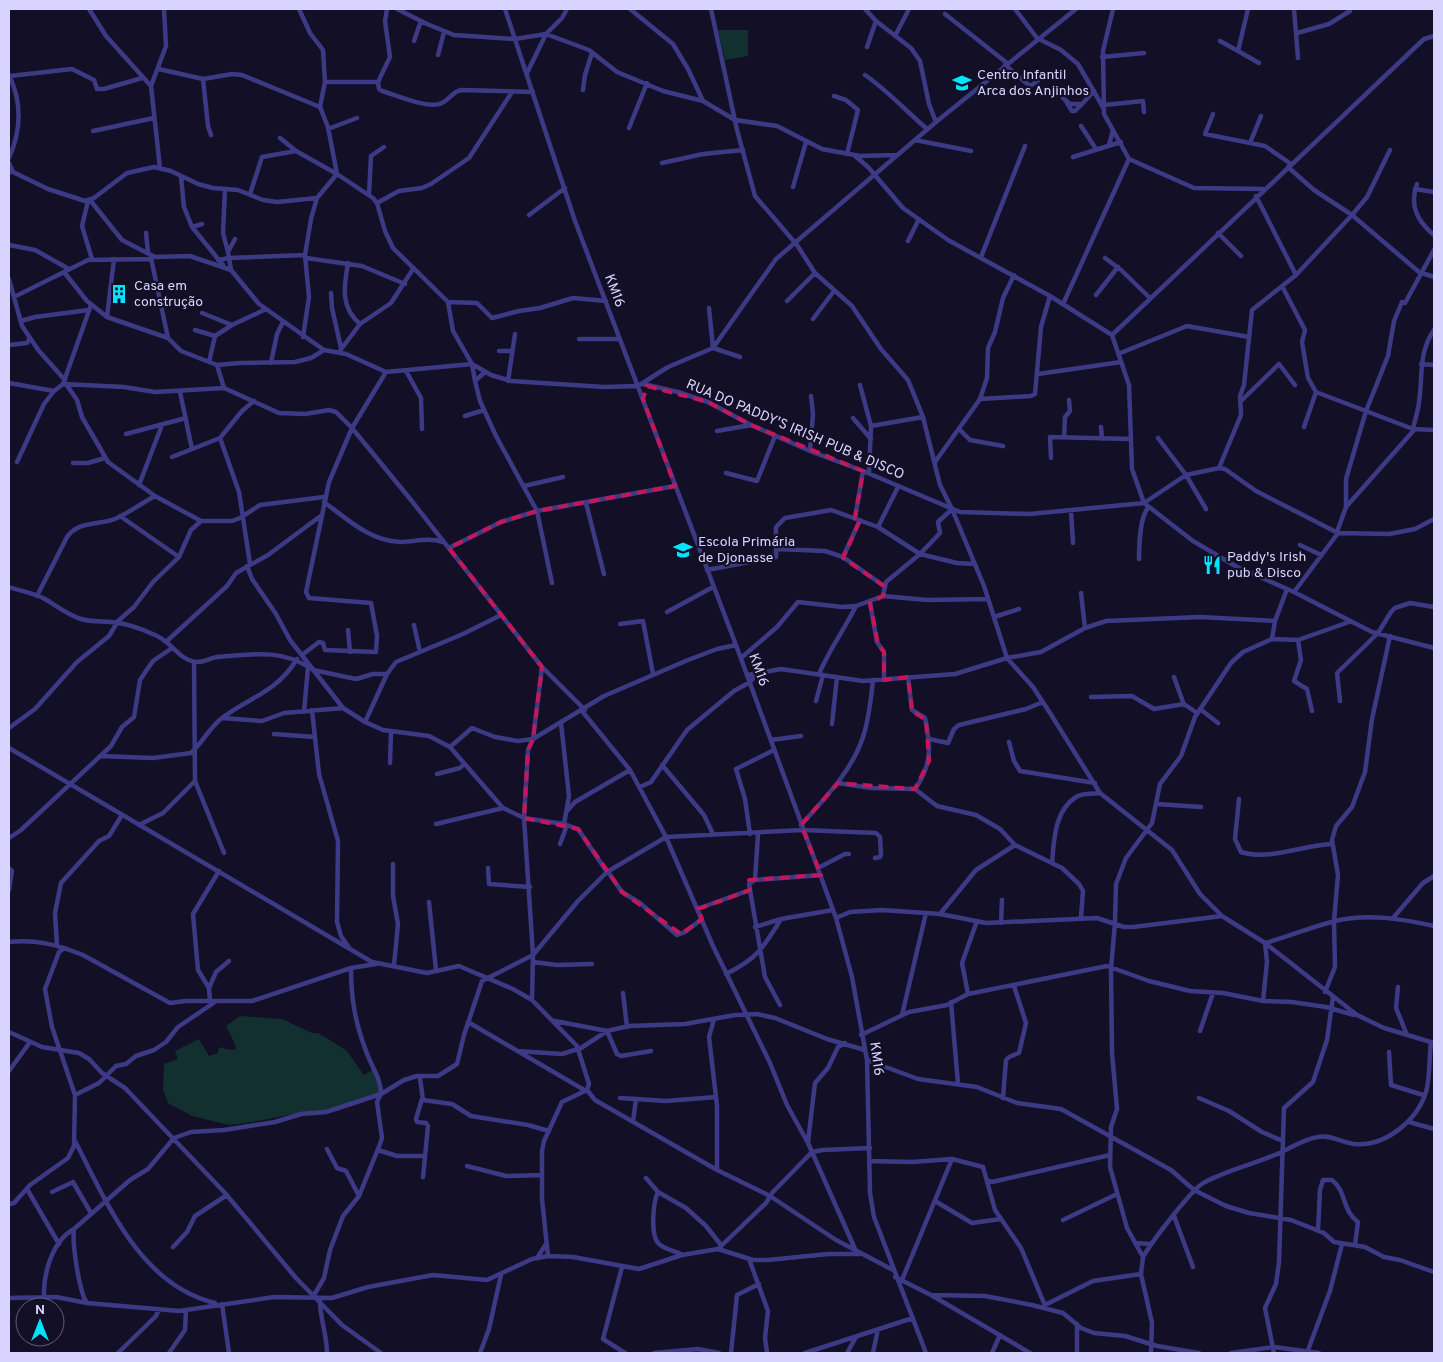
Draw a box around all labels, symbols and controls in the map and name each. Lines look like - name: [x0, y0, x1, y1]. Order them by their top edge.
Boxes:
- place label: Centro Infantil Arca dos Anjinhos: [977, 67, 1089, 100]
- school or university icon: Centro Infantil Arca dos Anjinhos: [951, 72, 973, 94]
- street label: KM16: [600, 272, 628, 310]
- place label: Casa em construção: [134, 278, 203, 311]
- building icon: Casa em construção: [108, 283, 130, 305]
- street label: RUA DO PADDY'S IRISH PUB & DISCO: [683, 376, 907, 484]
- place label: Escola Primária de Djonasse: [698, 534, 795, 567]
- school or university icon: Escola Primária de Djonasse: [672, 539, 694, 561]
- place label: Paddy's Irish pub & Disco: [1227, 549, 1306, 582]
- restaurant icon: Paddy's Irish pub & Disco: [1201, 554, 1223, 576]
- street label: KM16: [744, 651, 772, 689]
- street label: KM16: [865, 1041, 887, 1077]
- north arrow: [15, 1297, 65, 1347]
- text: N: [35, 1302, 45, 1319]

